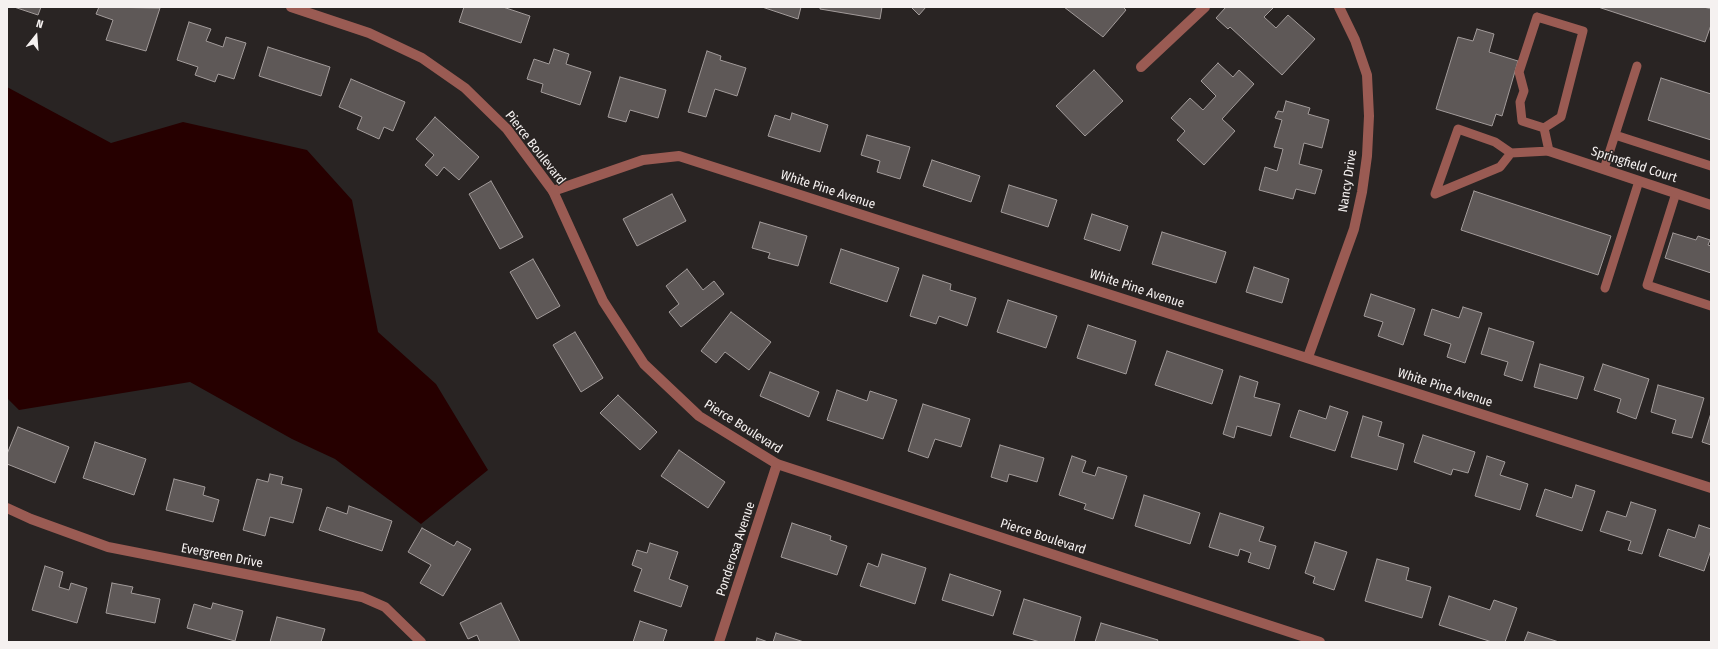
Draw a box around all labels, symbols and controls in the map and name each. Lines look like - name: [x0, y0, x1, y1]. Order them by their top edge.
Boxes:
- north arrow: [16, 16, 56, 56]
- text: N: [35, 17, 45, 31]
- street label: Pierce Boulevard: [501, 108, 569, 188]
- street label: Springfield Court: [1589, 144, 1679, 186]
- street label: Nancy Drive: [1335, 149, 1361, 213]
- street label: White Pine Avenue: [779, 167, 877, 213]
- street label: White Pine Avenue: [1088, 266, 1186, 312]
- street label: White Pine Avenue: [1396, 365, 1494, 411]
- street label: Pierce Boulevard: [701, 397, 785, 457]
- street label: Ponderosa Avenue: [713, 500, 759, 598]
- street label: Pierce Boulevard: [998, 516, 1088, 558]
- street label: Evergreen Drive: [180, 540, 264, 572]

